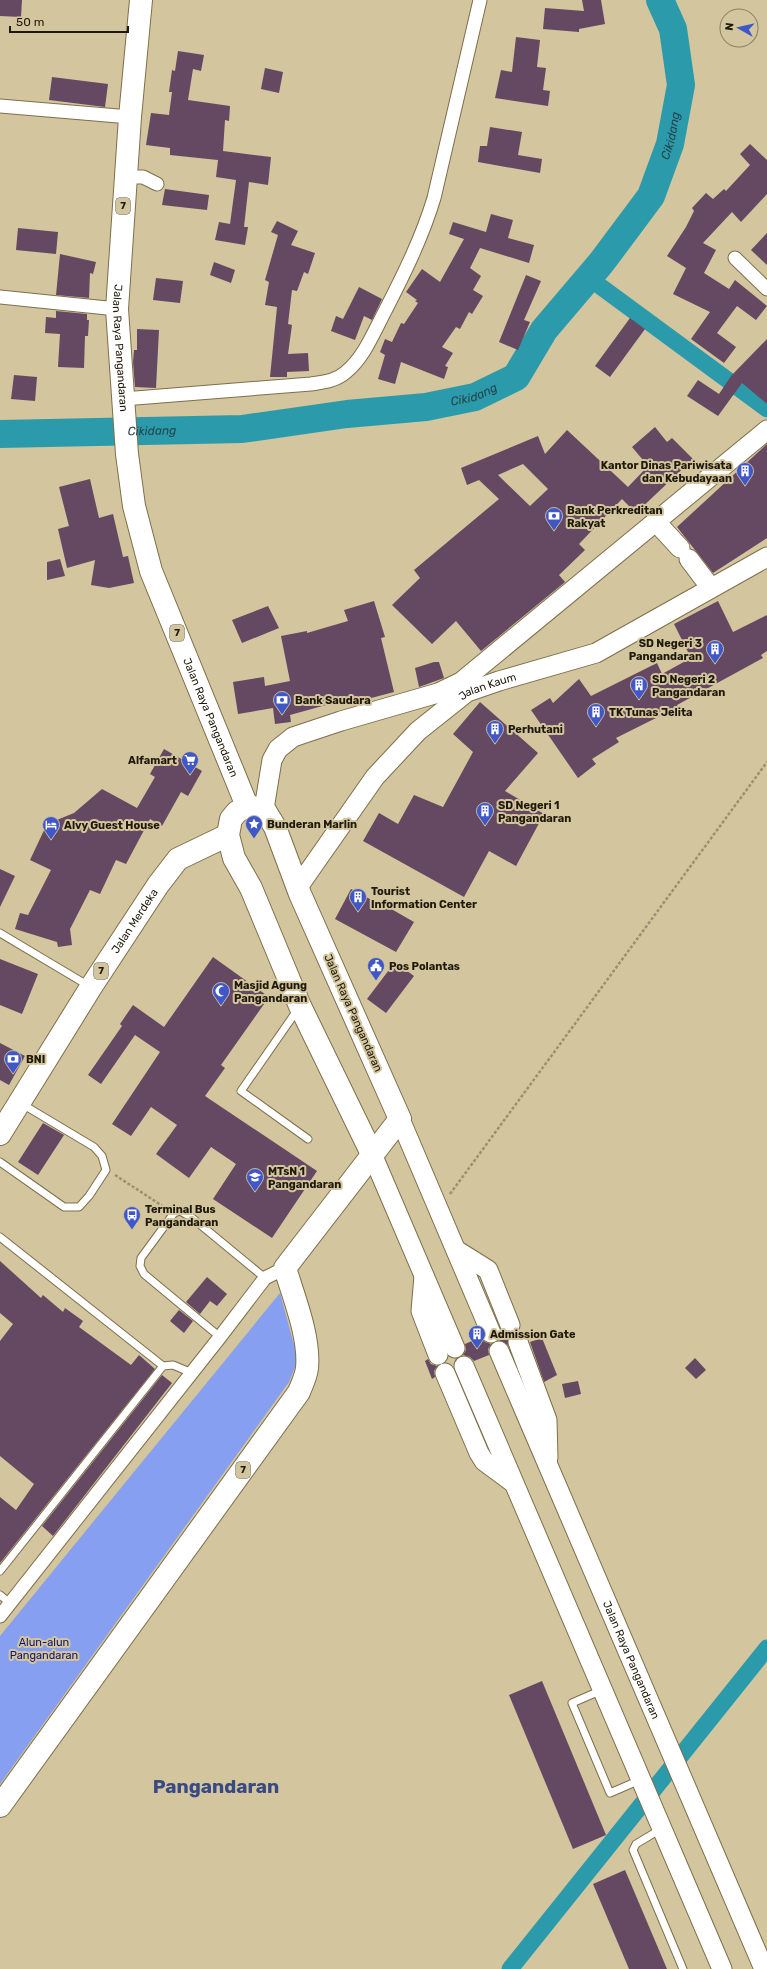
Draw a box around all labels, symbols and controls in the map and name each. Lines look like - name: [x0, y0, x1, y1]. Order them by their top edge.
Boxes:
- scale bar: [10, 8, 128, 34]
- north arrow: [719, 8, 759, 48]
- text: 50 m: [16, 15, 44, 29]
- text: N: [723, 22, 737, 32]
- water label: Cikidang: [658, 111, 683, 161]
- road number: 7: [116, 198, 130, 214]
- street label: Jalan Raya Pangandaran: [110, 284, 131, 412]
- water label: Cikidang: [449, 380, 500, 409]
- water label: Cikidang: [127, 423, 176, 438]
- place label: Kantor Dinas Pariwisata dan Kebudayaan: [601, 459, 732, 485]
- building icon: Kantor Dinas Pariwisata dan Kebudayaan: [735, 461, 755, 486]
- place label: Bank Perkreditan Rakyat: [567, 504, 663, 530]
- bank icon: Bank Perkreditan Rakyat: [544, 506, 564, 531]
- road number: 7: [170, 625, 184, 641]
- place label: SD Negeri 3 Pangandaran: [629, 637, 702, 663]
- building icon: SD Negeri 3 Pangandaran: [705, 639, 725, 664]
- street label: Jalan Raya Pangandaran: [181, 656, 241, 779]
- street label: Jalan Kaum: [456, 670, 518, 703]
- place label: SD Negeri 2 Pangandaran: [652, 673, 725, 699]
- building icon: SD Negeri 2 Pangandaran: [629, 675, 649, 700]
- bank icon: Bank Saudara: [272, 690, 292, 715]
- place label: Bank Saudara: [295, 694, 371, 707]
- building icon: TK Tunas Jelita: [586, 702, 606, 727]
- place label: TK Tunas Jelita: [609, 706, 693, 719]
- building icon: Perhutani: [485, 719, 505, 744]
- place label: Perhutani: [508, 723, 563, 736]
- supermarket icon: Alfamart: [180, 750, 200, 775]
- place label: Alfamart: [128, 754, 177, 767]
- place label: SD Negeri 1 Pangandaran: [498, 799, 571, 825]
- building icon: SD Negeri 1 Pangandaran: [475, 801, 495, 826]
- place icon: Bunderan Marlin: [244, 814, 264, 839]
- hotel icon: Alvy Guest House: [41, 815, 61, 840]
- place label: Bunderan Marlin: [267, 818, 357, 831]
- place label: Alvy Guest House: [64, 819, 160, 832]
- place label: Tourist Information Center: [371, 885, 477, 911]
- street label: Jalan Merdeka: [109, 886, 160, 956]
- building icon: Tourist Information Center: [348, 887, 368, 912]
- street label: Jalan Raya Pangandaran: [321, 952, 385, 1074]
- public building icon: Pos Polantas: [366, 956, 386, 981]
- place label: Pos Polantas: [389, 960, 460, 973]
- road number: 7: [94, 963, 108, 979]
- place label: Masjid Agung Pangandaran: [234, 979, 307, 1005]
- mosque icon: Masjid Agung Pangandaran: [211, 981, 231, 1006]
- bank icon: BNI: [3, 1049, 23, 1074]
- place label: BNI: [26, 1053, 45, 1066]
- place label: MTsN 1 Pangandaran: [268, 1165, 341, 1191]
- school or university icon: MTsN 1 Pangandaran: [245, 1167, 265, 1192]
- place label: Terminal Bus Pangandaran: [145, 1203, 218, 1229]
- bus stop icon: Terminal Bus Pangandaran: [122, 1205, 142, 1230]
- building icon: Admission Gate: [467, 1324, 487, 1349]
- place label: Admission Gate: [490, 1328, 576, 1341]
- road number: 7: [236, 1462, 250, 1478]
- street label: Jalan Raya Pangandaran: [600, 1599, 663, 1721]
- park label: Alun-alun Pangandaran: [10, 1636, 78, 1662]
- district label: Pangandaran: [153, 1775, 279, 1798]

